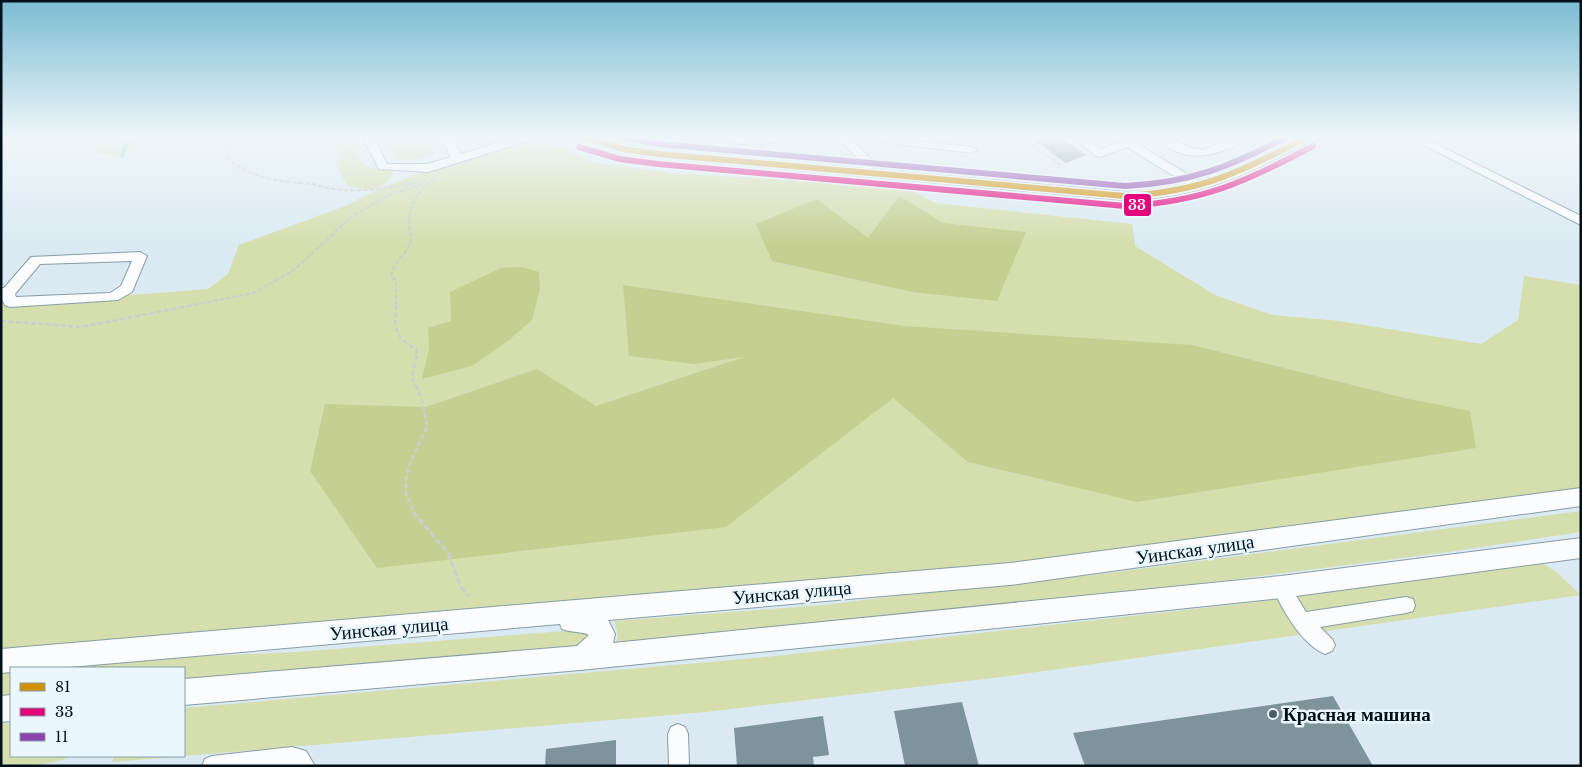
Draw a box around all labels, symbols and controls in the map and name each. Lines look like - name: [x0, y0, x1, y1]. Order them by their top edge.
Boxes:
- line badge: 33: [1123, 193, 1152, 217]
- text: 33: [1128, 196, 1146, 214]
- street label: Уинская улица: [1135, 530, 1256, 569]
- street label: Уинская улица: [732, 576, 853, 609]
- street label: Уинская улица: [329, 612, 450, 645]
- legend: [10, 667, 185, 757]
- text: 81: [55, 677, 71, 696]
- text: 33: [55, 702, 73, 721]
- place label: Красная машина: [1283, 703, 1431, 726]
- marker: Красная машина: [1267, 708, 1279, 720]
- text: 11: [55, 727, 68, 746]

